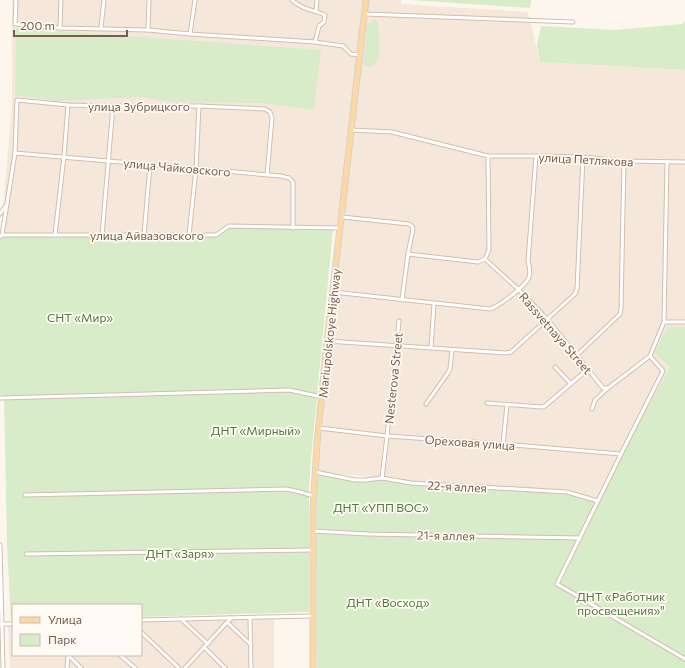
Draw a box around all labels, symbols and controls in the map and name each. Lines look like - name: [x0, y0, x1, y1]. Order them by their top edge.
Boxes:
- scale bar: [14, 12, 127, 38]
- text: 200 m: [20, 18, 55, 32]
- street label: улица Зубрицкого: [88, 99, 190, 113]
- street label: улица Петлякова: [538, 150, 634, 168]
- street label: улица Чайковского: [123, 155, 231, 179]
- street label: улица Айвазовского: [90, 228, 204, 242]
- street label: Mariupolskoye Highway: [315, 268, 343, 398]
- street label: Rassvetnaya Street: [517, 289, 595, 377]
- park label: СНТ «Мир»: [47, 310, 113, 324]
- street label: Nesterova Street: [381, 331, 405, 425]
- park label: ДНТ «Мирный»: [211, 423, 301, 437]
- street label: Ореховая улица: [424, 432, 516, 452]
- street label: 22-я аллея: [427, 477, 487, 495]
- park label: ДНТ «УПП ВОС»: [333, 500, 429, 514]
- street label: 21-я аллея: [417, 527, 475, 543]
- park label: ДНТ «Заря»: [146, 546, 214, 560]
- park label: ДНТ «Работник просвещения»": [576, 589, 666, 617]
- park label: ДНТ «Восход»: [346, 595, 430, 609]
- legend: [12, 604, 142, 656]
- text: Улица: [48, 612, 82, 626]
- text: Парк: [48, 632, 77, 646]

